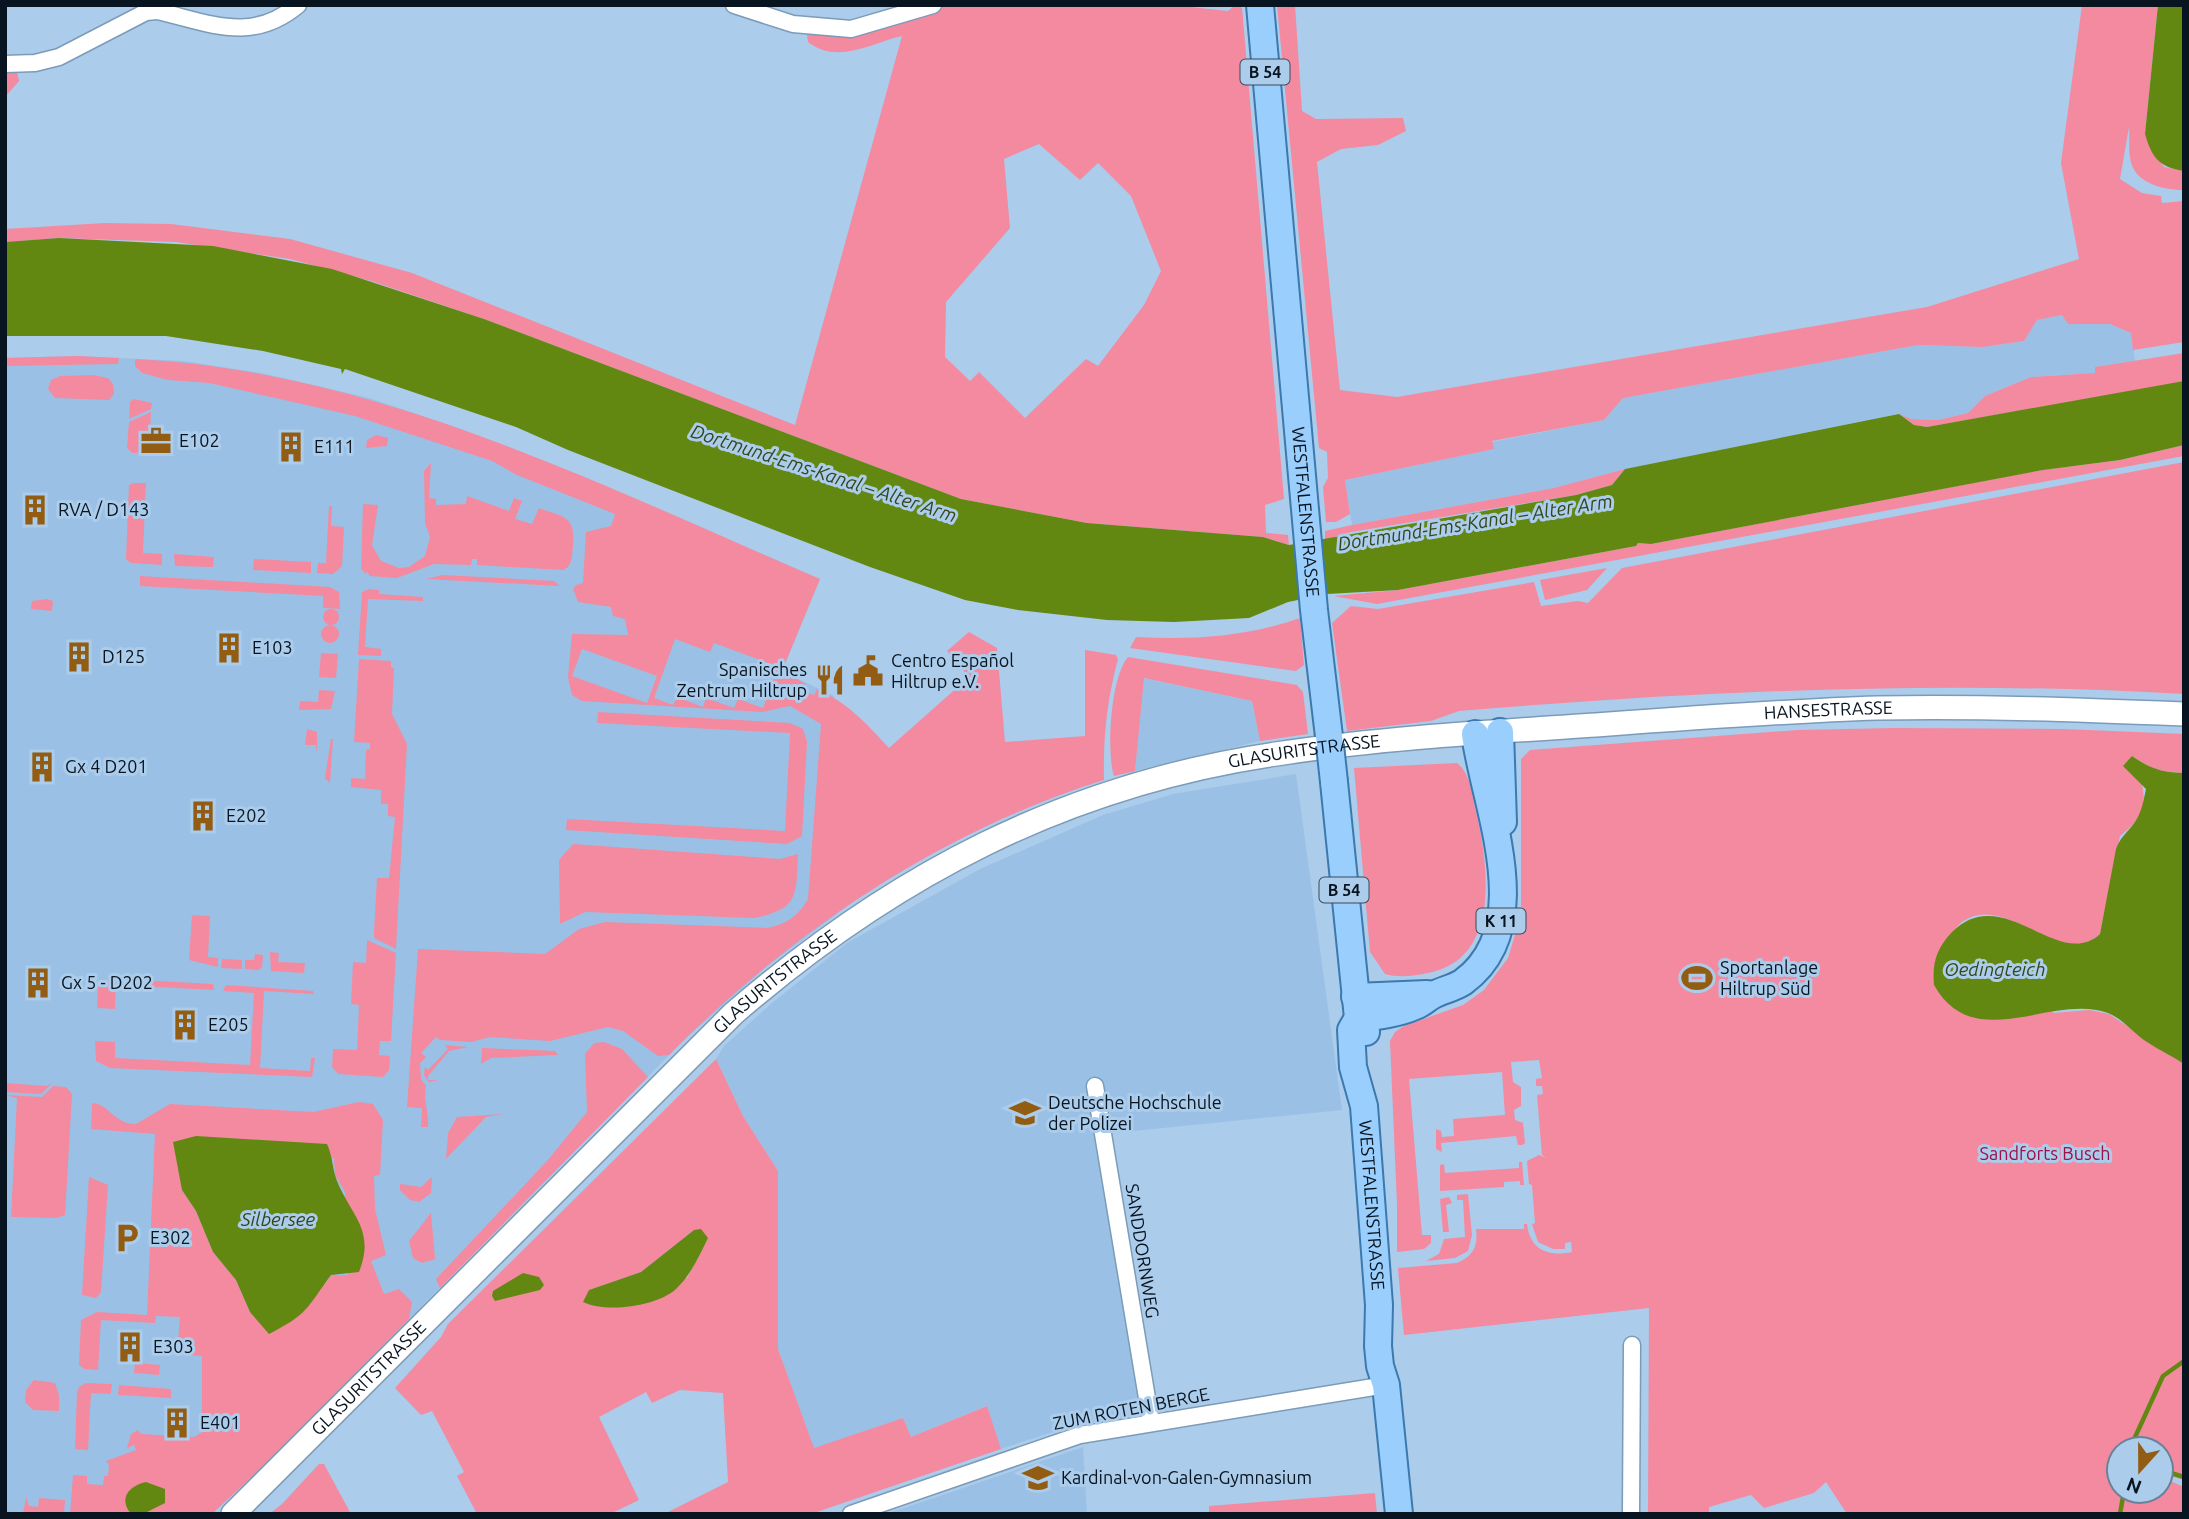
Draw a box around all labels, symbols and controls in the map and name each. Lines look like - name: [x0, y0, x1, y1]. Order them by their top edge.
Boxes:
- road number: B 54: [1240, 60, 1290, 85]
- water label: Dortmund-Ems-Kanal – Alter Arm: [688, 420, 960, 526]
- office icon: E102: [139, 424, 173, 458]
- street label: WESTFALENSTRASSE: [1289, 426, 1324, 598]
- place label: E102: [179, 430, 220, 450]
- building icon: E111: [274, 430, 308, 464]
- place label: E111: [314, 436, 355, 456]
- water label: Dortmund-Ems-Kanal – Alter Arm: [1336, 489, 1614, 555]
- building icon: RVA / D143: [18, 493, 52, 527]
- place label: RVA / D143: [58, 499, 149, 519]
- building icon: E103: [212, 631, 246, 665]
- place label: E103: [252, 637, 293, 657]
- building icon: D125: [62, 640, 96, 674]
- place label: D125: [102, 646, 145, 666]
- place label: Centro Español Hiltrup e.V.: [891, 650, 1014, 691]
- public building icon: Centro Español Hiltrup e.V.: [851, 654, 885, 688]
- place label: Spanisches Zentrum Hiltrup: [676, 659, 807, 700]
- restaurant icon: Spanisches Zentrum Hiltrup: [813, 663, 847, 697]
- street label: HANSESTRASSE: [1763, 697, 1893, 722]
- street label: GLASURITSTRASSE: [1226, 730, 1381, 771]
- building icon: Gx 4 D201: [25, 750, 59, 784]
- place label: Gx 4 D201: [65, 756, 148, 776]
- building icon: E202: [186, 799, 220, 833]
- place label: E202: [226, 805, 267, 825]
- road number: B 54: [1320, 877, 1368, 902]
- road number: K 11: [1476, 909, 1526, 934]
- street label: GLASURITSTRASSE: [708, 925, 840, 1037]
- place label: Sportanlage Hiltrup Süd: [1720, 957, 1818, 998]
- water label: Oedingteich: [1944, 958, 2046, 980]
- sports icon: Sportanlage Hiltrup Süd: [1680, 961, 1714, 995]
- building icon: Gx 5 - D202: [21, 966, 55, 1000]
- place label: Gx 5 - D202: [61, 972, 153, 992]
- building icon: E205: [168, 1008, 202, 1042]
- place label: E205: [208, 1014, 249, 1034]
- place label: Deutsche Hochschule der Polizei: [1048, 1092, 1222, 1133]
- school or university icon: Deutsche Hochschule der Polizei: [1008, 1096, 1042, 1130]
- street label: WESTFALENSTRASSE: [1356, 1119, 1389, 1291]
- park label: Sandforts Busch: [1980, 1143, 2110, 1163]
- street label: SANDDORNWEG: [1122, 1182, 1163, 1320]
- water label: Silbersee: [240, 1208, 315, 1230]
- parking icon: E302: [110, 1221, 144, 1255]
- place label: E302: [150, 1227, 191, 1247]
- street label: GLASURITSTRASSE: [307, 1316, 429, 1439]
- building icon: E303: [113, 1330, 147, 1364]
- place label: E303: [153, 1336, 194, 1356]
- street label: ZUM ROTEN BERGE: [1051, 1383, 1211, 1433]
- building icon: E401: [160, 1406, 194, 1440]
- place label: E401: [200, 1412, 241, 1432]
- north arrow: [2105, 1435, 2175, 1505]
- school or university icon: Kardinal-von-Galen-Gymnasium: [1021, 1461, 1055, 1495]
- place label: Kardinal-von-Galen-Gymnasium: [1061, 1467, 1312, 1487]
- text: N: [2123, 1473, 2144, 1499]

